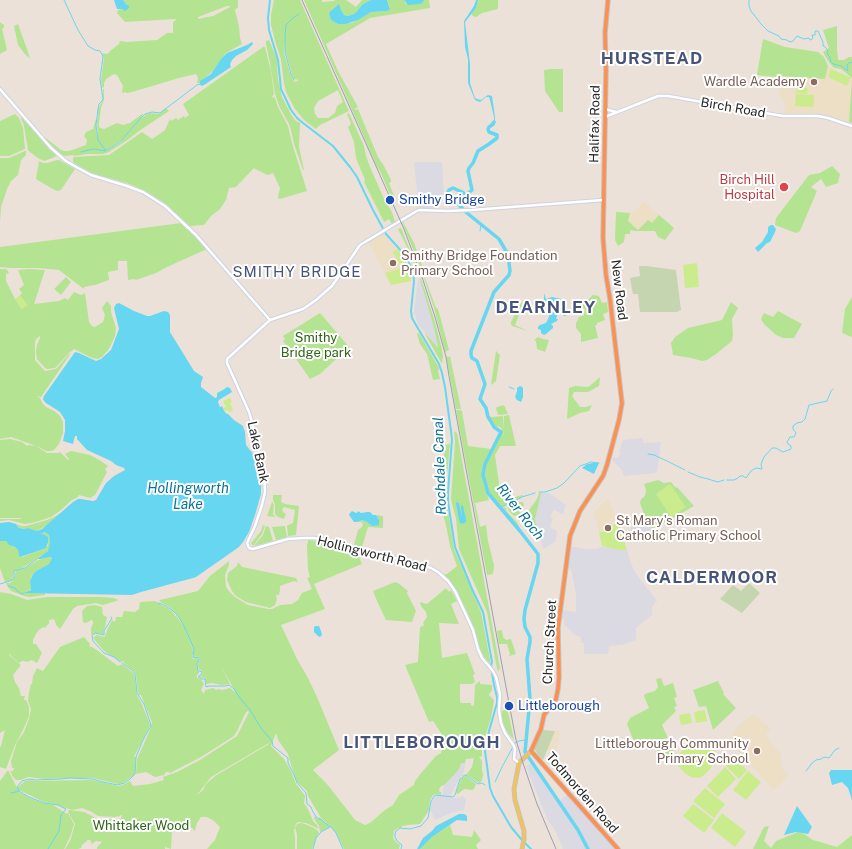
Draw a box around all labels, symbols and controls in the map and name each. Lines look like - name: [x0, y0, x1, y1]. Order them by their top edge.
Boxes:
- district label: HURSTEAD: [601, 49, 703, 69]
- place label: Wardle Academy: [704, 74, 806, 90]
- marker: Wardle Academy: [809, 77, 819, 87]
- street label: Halifax Road: [587, 85, 603, 163]
- street label: Birch Road: [699, 95, 767, 121]
- place label: Birch Hill Hospital: [719, 172, 775, 203]
- marker: Birch Hill Hospital: [778, 181, 790, 193]
- place label: Smithy Bridge: [399, 192, 485, 208]
- marker: Smithy Bridge: [384, 194, 396, 206]
- place label: Smithy Bridge Foundation Primary School: [401, 248, 558, 279]
- marker: Smithy Bridge Foundation Primary School: [388, 258, 398, 268]
- street label: New Road: [608, 259, 630, 321]
- district label: SMITHY BRIDGE: [233, 263, 361, 281]
- district label: DEARNLEY: [496, 298, 596, 318]
- park label: Smithy Bridge park: [281, 330, 351, 361]
- water label: Rochdale Canal: [430, 417, 450, 515]
- street label: Lake Bank: [244, 420, 272, 484]
- water label: River Roch: [493, 480, 547, 544]
- water label: Hollingworth Lake: [147, 481, 229, 514]
- place label: St Mary's Roman Catholic Primary School: [616, 513, 761, 544]
- marker: St Mary's Roman Catholic Primary School: [603, 523, 613, 533]
- street label: Hollingworth Road: [316, 533, 428, 575]
- district label: CALDERMOOR: [646, 568, 778, 588]
- street label: Church Street: [540, 599, 560, 685]
- place label: Littleborough: [518, 698, 600, 714]
- marker: Littleborough: [503, 700, 515, 712]
- district label: LITTLEBOROUGH: [343, 733, 501, 753]
- place label: Littleborough Community Primary School: [595, 736, 749, 767]
- marker: Littleborough Community Primary School: [752, 746, 762, 756]
- street label: Todmorden Road: [543, 749, 621, 837]
- park label: Whittaker Wood: [93, 818, 189, 834]

